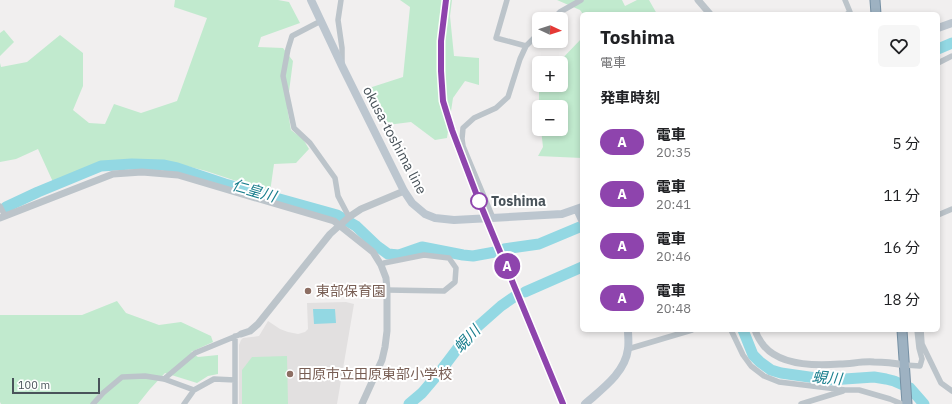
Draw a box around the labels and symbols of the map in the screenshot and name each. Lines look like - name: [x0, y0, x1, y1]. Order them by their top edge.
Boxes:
- north arrow: [532, 12, 568, 48]
- street label: okusa-toshima line: [359, 83, 431, 197]
- water label: 仁皇川: [230, 175, 280, 206]
- marker: Toshima: [470, 192, 488, 210]
- place label: Toshima: [491, 192, 546, 210]
- line badge: A: [494, 253, 520, 279]
- place label: 東部保育園: [316, 282, 386, 300]
- marker: 東部保育園: [303, 286, 313, 296]
- water label: 蜆川: [449, 320, 485, 356]
- place label: 田原市立田原東部小学校: [298, 365, 452, 383]
- water label: 蜆川: [811, 367, 845, 388]
- marker: 田原市立田原東部小学校: [285, 369, 295, 379]
- scale bar: [12, 376, 100, 395]

